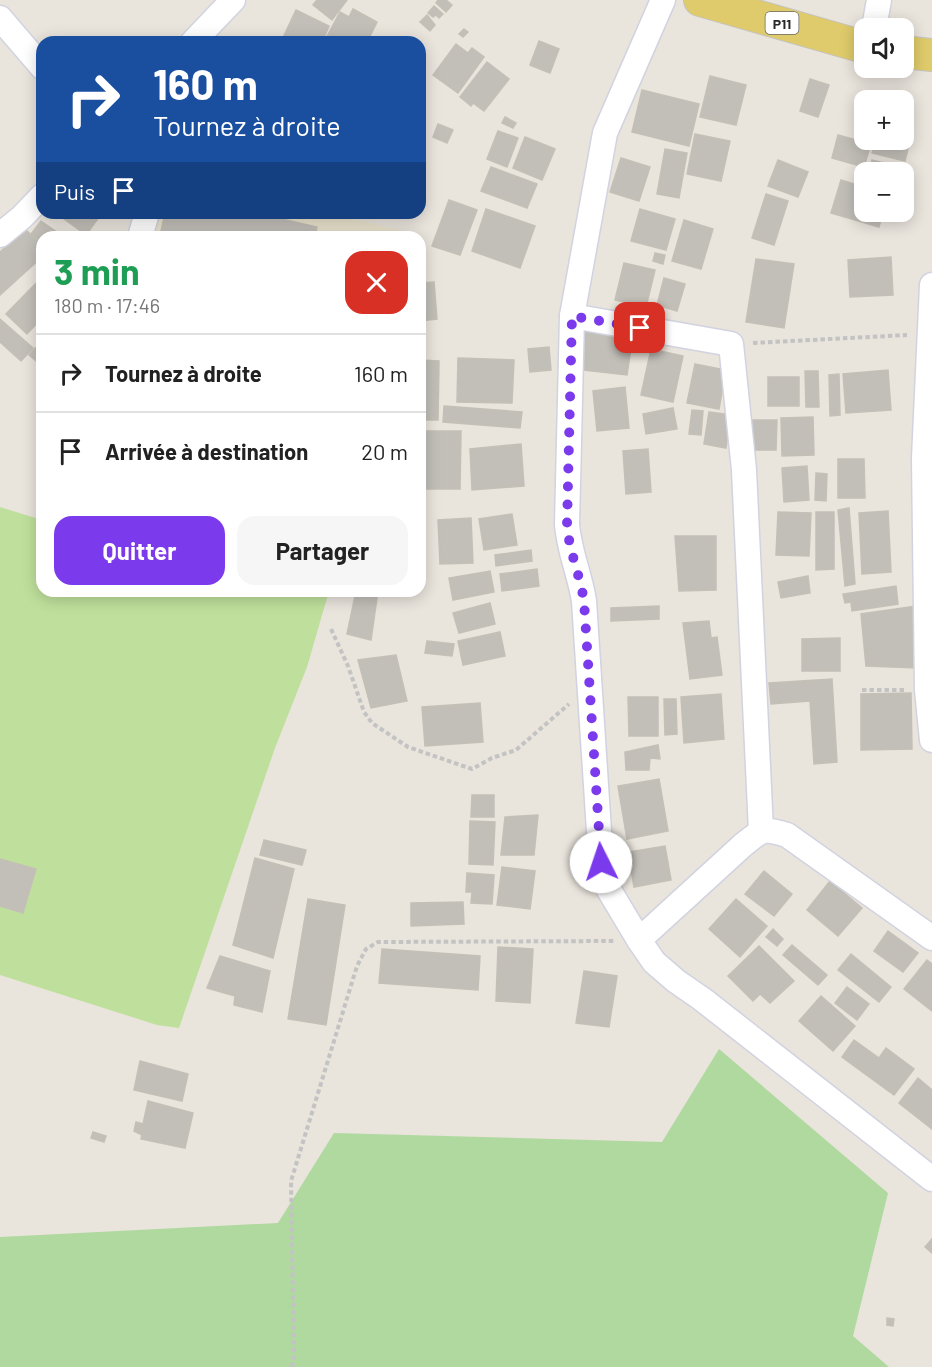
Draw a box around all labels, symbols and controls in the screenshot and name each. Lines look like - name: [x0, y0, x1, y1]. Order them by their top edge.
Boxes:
- road number: P11: [766, 12, 798, 34]
- map controls: [854, 18, 914, 222]
- button: sound: [854, 18, 914, 78]
- text: 160 m: [153, 58, 258, 108]
- icon: right: [54, 60, 132, 138]
- button: +: [854, 90, 914, 150]
- text: Tournez à droite: [153, 109, 341, 141]
- button: −: [854, 162, 914, 222]
- icon: arrive: [107, 174, 140, 207]
- text: Puis: [54, 178, 95, 204]
- text: 3 min: [54, 249, 140, 292]
- button: close: [345, 251, 408, 314]
- text: 180 m · 17:46: [54, 293, 160, 317]
- pin: [614, 302, 665, 353]
- icon: arrive: [623, 311, 656, 344]
- icon: right: [54, 357, 87, 390]
- text: Tournez à droite: [105, 360, 262, 386]
- text: 160 m: [354, 360, 408, 386]
- icon: arrive: [54, 435, 87, 468]
- text: Arrivée à destination: [105, 438, 308, 464]
- text: 20 m: [361, 438, 408, 464]
- button: Quitter: [54, 516, 225, 585]
- button: Partager: [237, 516, 408, 585]
- position arrow: [569, 830, 633, 894]

